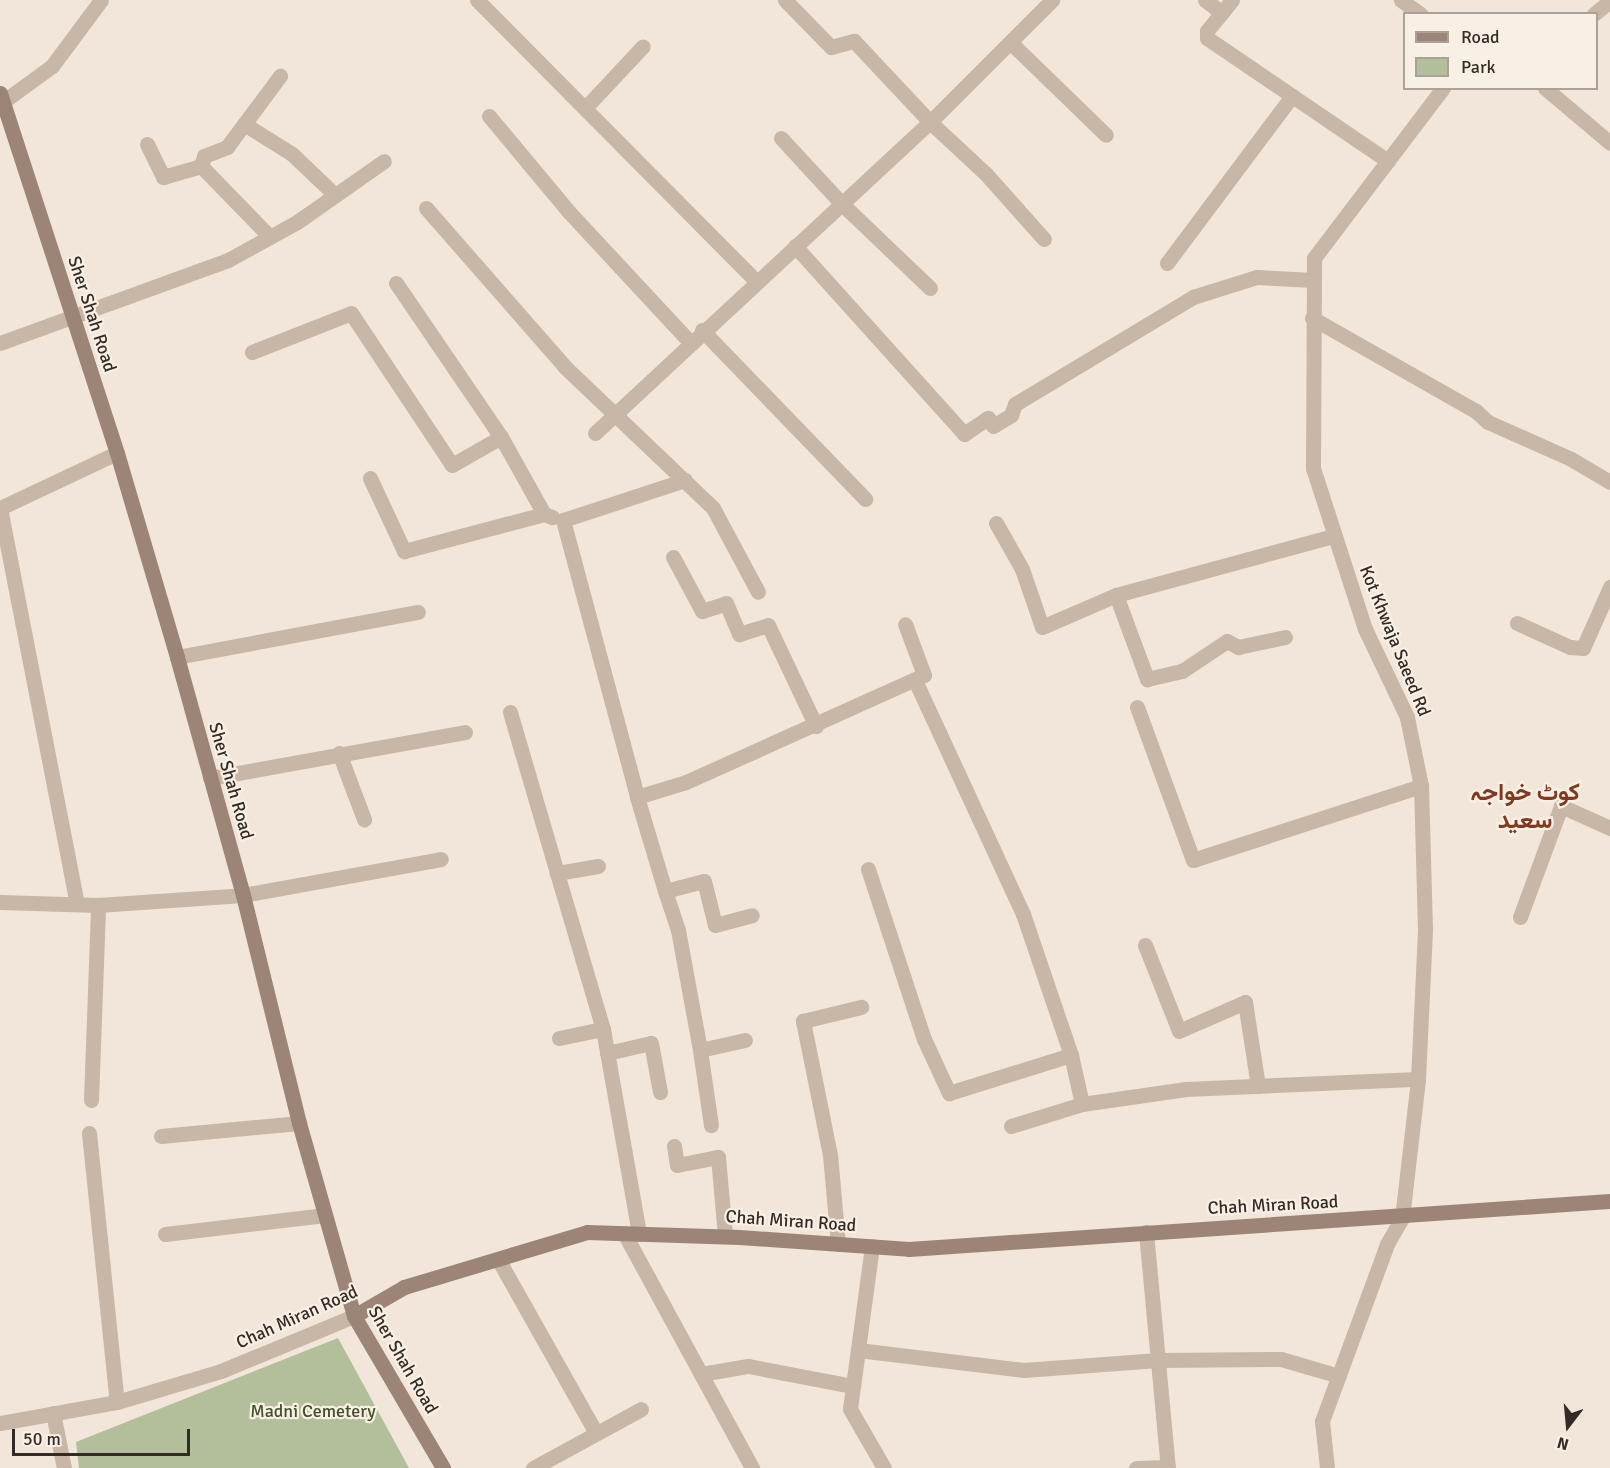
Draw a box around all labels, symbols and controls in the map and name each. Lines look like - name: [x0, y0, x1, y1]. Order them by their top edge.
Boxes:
- legend: [1403, 12, 1598, 90]
- text: Road: [1461, 26, 1500, 48]
- text: Park: [1461, 56, 1496, 78]
- street label: Sher Shah Road: [63, 253, 121, 375]
- street label: Kot Khwaja Saeed Rd: [1355, 562, 1435, 720]
- street label: Sher Shah Road: [204, 720, 258, 842]
- district label: کوٹ خواجہ سعید: [1470, 779, 1580, 835]
- street label: Chah Miran Road: [1207, 1191, 1339, 1219]
- street label: Chah Miran Road: [725, 1206, 857, 1236]
- street label: Chah Miran Road: [233, 1281, 361, 1353]
- street label: Sher Shah Road: [363, 1302, 443, 1418]
- north arrow: [1538, 1396, 1598, 1456]
- park label: Madni Cemetery: [250, 1400, 376, 1422]
- scale bar: [15, 1417, 194, 1455]
- text: 50 m: [23, 1428, 61, 1450]
- text: N: [1555, 1432, 1571, 1454]

